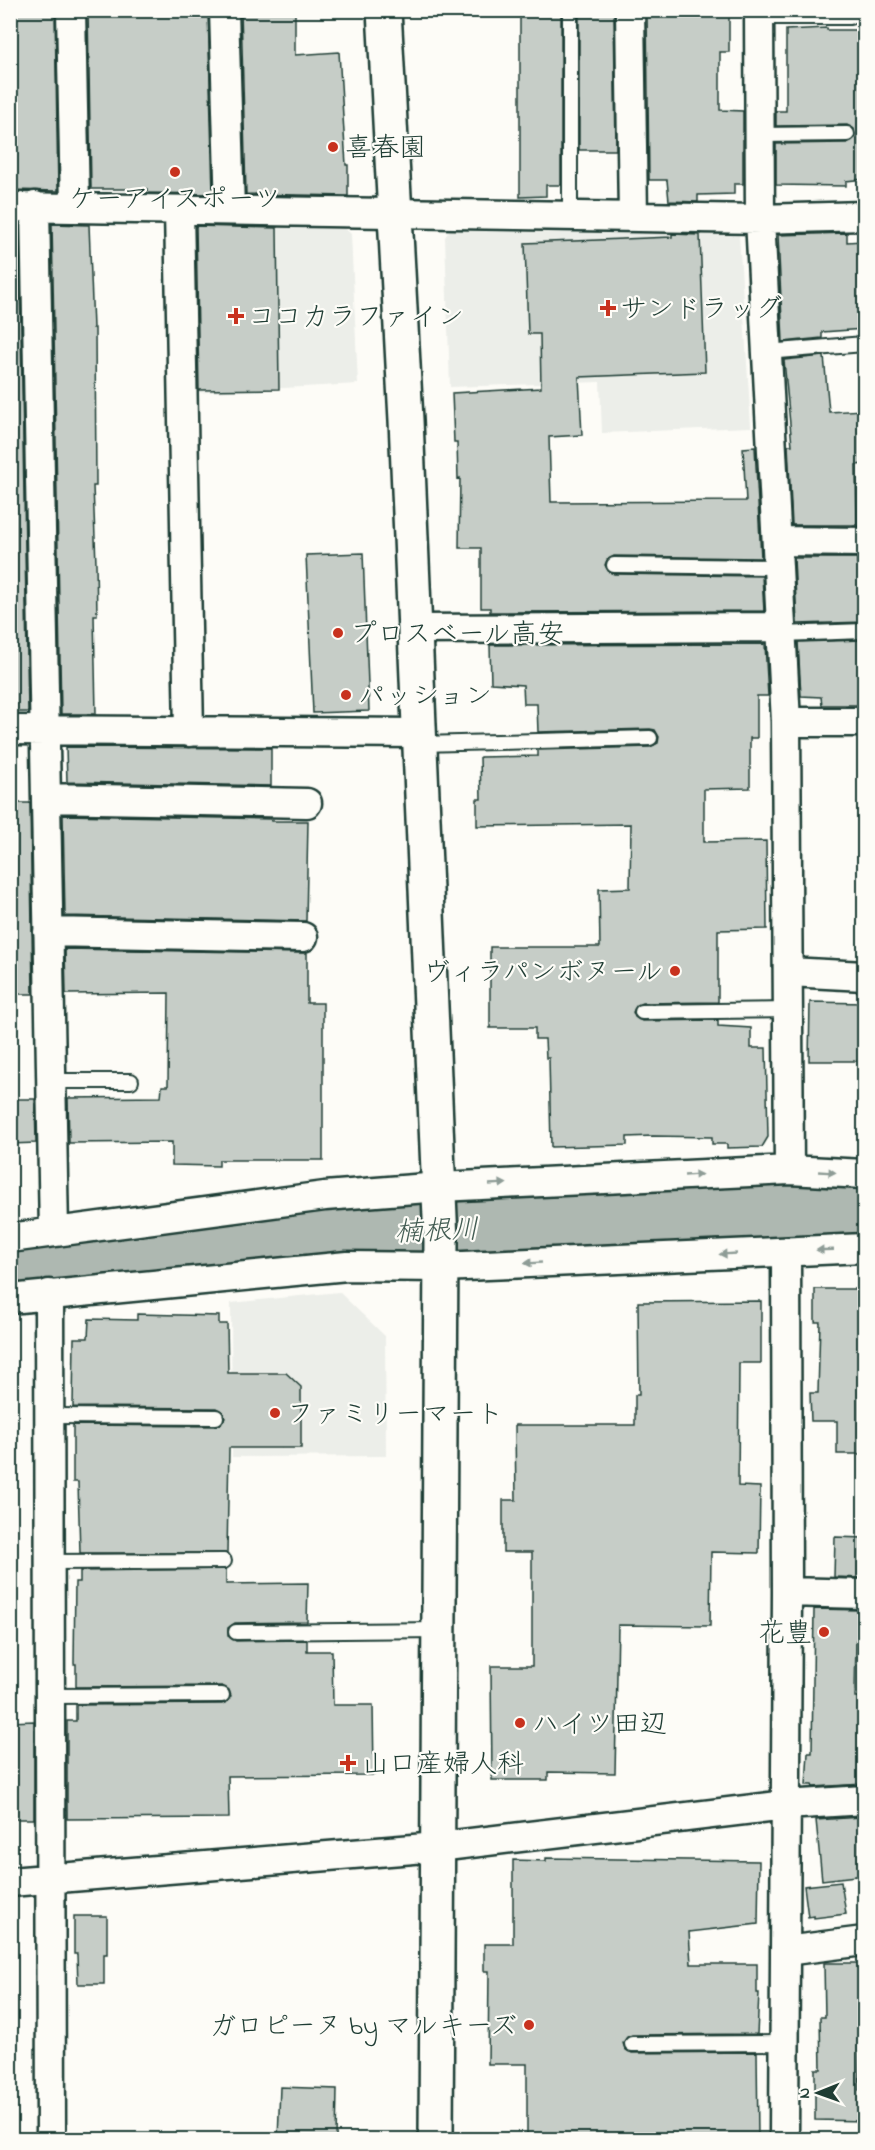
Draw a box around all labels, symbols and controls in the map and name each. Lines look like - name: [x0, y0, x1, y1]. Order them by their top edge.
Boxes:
- place label: 喜春園: [345, 130, 426, 169]
- marker: 喜春園: [326, 140, 340, 154]
- marker: ケーアイスポーツ: [168, 165, 182, 179]
- place label: ケーアイスポーツ: [69, 181, 281, 220]
- place label: サンドラッグ: [620, 291, 782, 330]
- place label: ココカラファイン: [248, 299, 464, 338]
- marker: サンドラッグ: [601, 301, 615, 315]
- marker: ココカラファイン: [229, 309, 243, 323]
- place label: プロスベール高安: [350, 616, 564, 655]
- marker: プロスベール高安: [331, 626, 345, 640]
- place label: パッション: [358, 678, 492, 717]
- marker: パッション: [339, 688, 353, 702]
- place label: ヴィラパンボヌール: [423, 954, 663, 993]
- marker: ヴィラパンボヌール: [668, 964, 682, 978]
- one-way arrow: [818, 1168, 837, 1177]
- one-way arrow: [683, 1170, 702, 1179]
- one-way arrow: [489, 1180, 508, 1189]
- water label: 楠根川: [394, 1211, 480, 1254]
- one-way arrow: [816, 1245, 835, 1254]
- one-way arrow: [718, 1250, 737, 1259]
- one-way arrow: [524, 1258, 543, 1267]
- place label: ファミリーマート: [287, 1396, 504, 1435]
- marker: ファミリーマート: [268, 1406, 282, 1420]
- place label: 花豊: [758, 1615, 812, 1654]
- marker: 花豊: [817, 1625, 831, 1639]
- place label: ハイツ田辺: [532, 1706, 667, 1745]
- marker: ハイツ田辺: [513, 1716, 527, 1730]
- place label: 山口産婦人科: [362, 1746, 524, 1785]
- marker: 山口産婦人科: [339, 1754, 357, 1772]
- place label: ガロピーヌ by マルキーズ: [209, 2008, 517, 2047]
- marker: ガロピーヌ by マルキーズ: [522, 2018, 536, 2032]
- north arrow: [788, 2063, 848, 2123]
- text: N: [793, 2087, 817, 2099]

